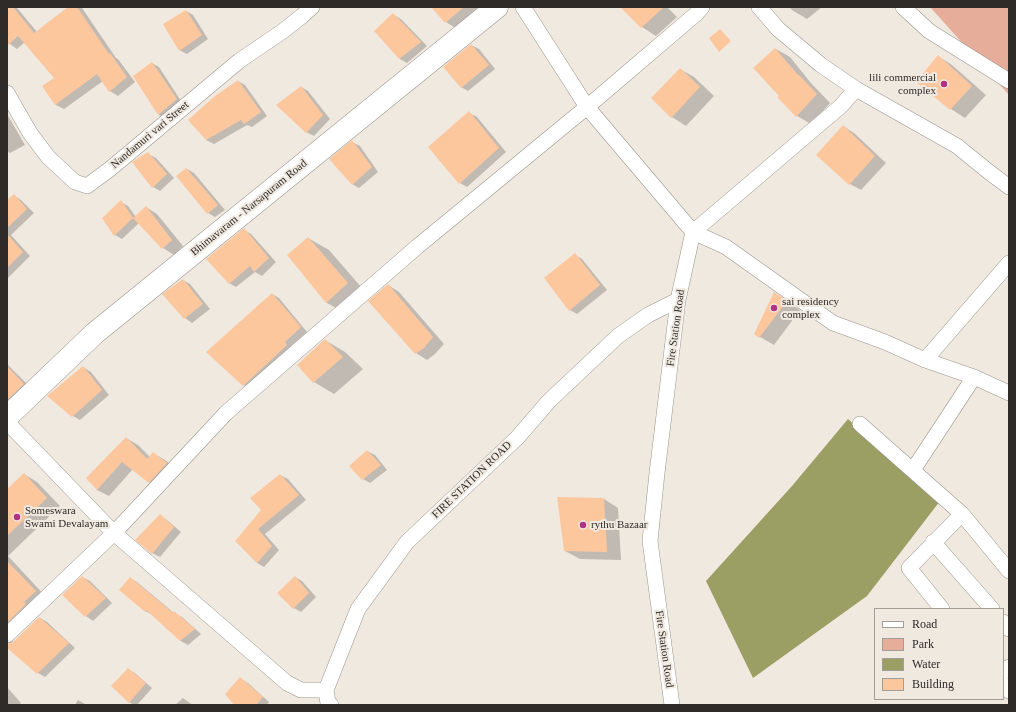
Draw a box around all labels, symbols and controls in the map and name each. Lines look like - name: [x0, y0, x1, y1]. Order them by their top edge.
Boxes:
- place label: lili commercial complex: [869, 71, 936, 97]
- marker: lili commercial complex: [939, 79, 949, 89]
- street label: Nandamuri vari Street: [108, 99, 192, 171]
- street label: Bhimavaram - Narsapuram Road: [188, 157, 310, 259]
- street label: Fire Station Road: [664, 289, 688, 367]
- place label: sai residency complex: [782, 295, 839, 321]
- marker: sai residency complex: [769, 303, 779, 313]
- street label: FIRE STATION ROAD: [429, 439, 515, 521]
- place label: Someswara Swami Devalayam: [25, 504, 108, 530]
- marker: Someswara Swami Devalayam: [12, 512, 22, 522]
- place label: rythu Bazaar: [591, 518, 647, 532]
- marker: rythu Bazaar: [578, 520, 588, 530]
- legend: [874, 608, 1004, 700]
- street label: Fire Station Road: [652, 610, 676, 688]
- text: Road: [912, 617, 937, 631]
- text: Park: [912, 637, 934, 651]
- text: Water: [912, 657, 940, 671]
- text: Building: [912, 677, 954, 691]

